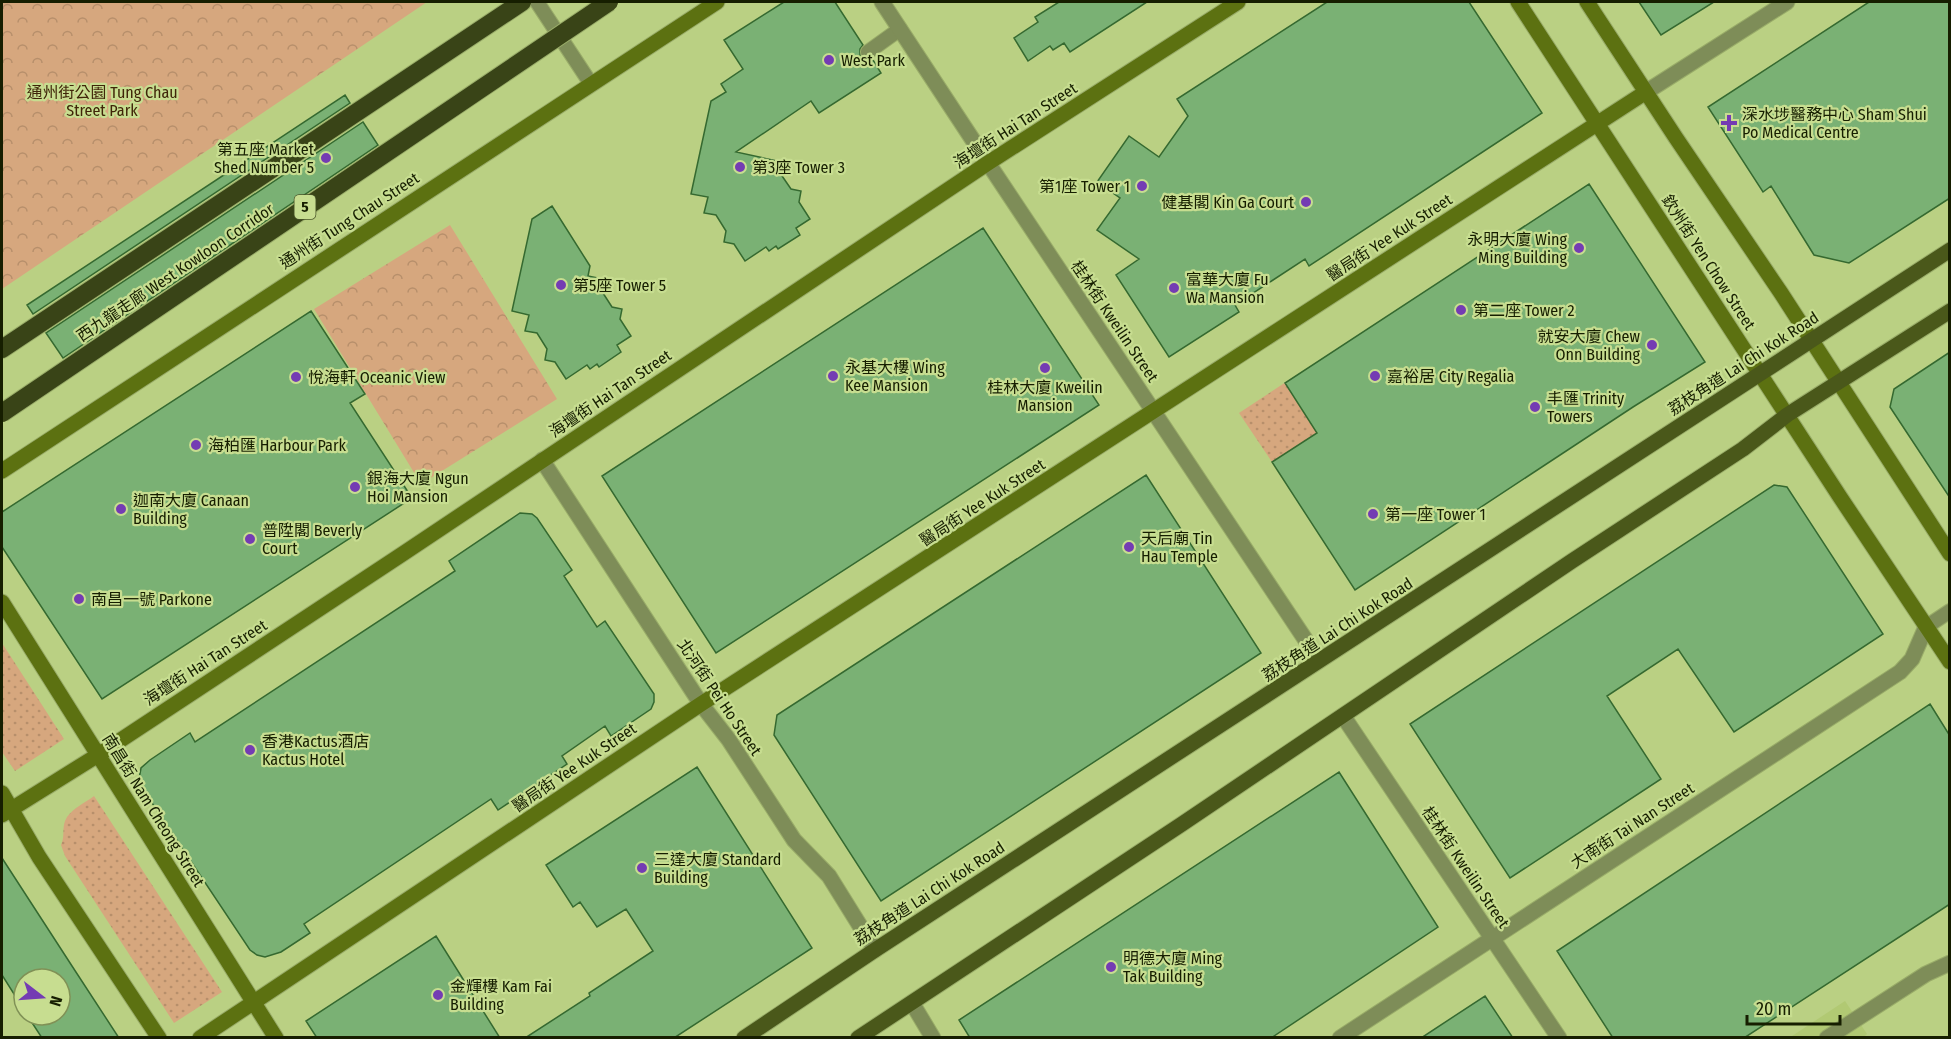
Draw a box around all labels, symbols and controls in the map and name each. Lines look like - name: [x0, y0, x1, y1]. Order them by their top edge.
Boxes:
- place label: West Park: [841, 51, 906, 70]
- marker: West Park: [822, 53, 836, 67]
- street label: 海壇街 Hai Tan Street: [950, 78, 1081, 172]
- park label: 通州街公園 Tung Chau Street Park: [26, 83, 178, 120]
- place label: 深水埗醫務中心 Sham Shui Po Medical Centre: [1742, 105, 1927, 142]
- marker: 深水埗醫務中心 Sham Shui Po Medical Centre: [1720, 114, 1738, 132]
- place label: 第五座 Market Shed Number 5: [214, 140, 315, 177]
- marker: 第五座 Market Shed Number 5: [319, 151, 333, 165]
- place label: 第3座 Tower 3: [752, 158, 845, 177]
- marker: 第3座 Tower 3: [733, 160, 747, 174]
- street label: 通州街 Tung Chau Street: [276, 168, 423, 273]
- place label: 第1座 Tower 1: [1039, 177, 1130, 196]
- marker: 第1座 Tower 1: [1135, 179, 1149, 193]
- street label: 醫局街 Yee Kuk Street: [1323, 189, 1456, 285]
- street label: 欽州街 Yen Chow Street: [1658, 191, 1760, 334]
- place label: 健基閣 Kin Ga Court: [1161, 193, 1295, 212]
- road number: 5: [294, 195, 316, 219]
- marker: 健基閣 Kin Ga Court: [1299, 195, 1313, 209]
- street label: 西九龍走廊 West Kowloon Corridor: [73, 199, 278, 346]
- place label: 永明大廈 Wing Ming Building: [1467, 230, 1567, 267]
- marker: 永明大廈 Wing Ming Building: [1572, 241, 1586, 255]
- street label: 桂林街 Kweilin Street: [1067, 257, 1163, 386]
- place label: 富華大廈 Fu Wa Mansion: [1186, 270, 1269, 307]
- place label: 第5座 Tower 5: [573, 276, 666, 295]
- marker: 第5座 Tower 5: [554, 278, 568, 292]
- marker: 富華大廈 Fu Wa Mansion: [1167, 281, 1181, 295]
- place label: 第二座 Tower 2: [1473, 301, 1575, 320]
- marker: 第二座 Tower 2: [1454, 303, 1468, 317]
- street label: 荔枝角道 Lai Chi Kok Road: [1664, 308, 1822, 419]
- place label: 就安大廈 Chew Onn Building: [1537, 327, 1641, 364]
- marker: 就安大廈 Chew Onn Building: [1645, 338, 1659, 352]
- street label: 海壇街 Hai Tan Street: [546, 345, 676, 441]
- place label: 永基大樓 Wing Kee Mansion: [845, 358, 945, 395]
- marker: 桂林大廈 Kweilin Mansion: [1038, 361, 1052, 375]
- place label: 嘉裕居 City Regalia: [1387, 367, 1515, 386]
- place label: 悅海軒 Oceanic View: [308, 368, 446, 387]
- marker: 永基大樓 Wing Kee Mansion: [826, 369, 840, 383]
- marker: 嘉裕居 City Regalia: [1368, 369, 1382, 383]
- marker: 悅海軒 Oceanic View: [289, 370, 303, 384]
- place label: 桂林大廈 Kweilin Mansion: [987, 378, 1103, 415]
- place label: 丰匯 Trinity Towers: [1547, 389, 1625, 426]
- marker: 丰匯 Trinity Towers: [1528, 400, 1542, 414]
- place label: 海柏匯 Harbour Park: [208, 436, 346, 455]
- marker: 海柏匯 Harbour Park: [189, 438, 203, 452]
- street label: 醫局街 Yee Kuk Street: [916, 454, 1049, 550]
- place label: 銀海大廈 Ngun Hoi Mansion: [367, 469, 469, 506]
- marker: 銀海大廈 Ngun Hoi Mansion: [348, 480, 362, 494]
- place label: 迦南大廈 Canaan Building: [133, 491, 249, 528]
- marker: 迦南大廈 Canaan Building: [114, 502, 128, 516]
- place label: 第一座 Tower 1: [1385, 505, 1486, 524]
- marker: 第一座 Tower 1: [1366, 507, 1380, 521]
- place label: 普陞閣 Beverly Court: [262, 521, 363, 558]
- place label: 天后廟 Tin Hau Temple: [1141, 529, 1218, 566]
- marker: 普陞閣 Beverly Court: [243, 532, 257, 546]
- marker: 天后廟 Tin Hau Temple: [1122, 540, 1136, 554]
- street label: 荔枝角道 Lai Chi Kok Road: [1258, 574, 1416, 685]
- place label: 南昌一號 Parkone: [91, 590, 212, 609]
- marker: 南昌一號 Parkone: [72, 592, 86, 606]
- street label: 海壇街 Hai Tan Street: [140, 615, 271, 709]
- street label: 北河街 Pei Ho Street: [674, 635, 766, 760]
- street label: 醫局街 Yee Kuk Street: [509, 718, 641, 816]
- street label: 南昌街 Nam Cheong Street: [99, 730, 209, 891]
- place label: 香港Kactus酒店 Kactus Hotel: [262, 732, 369, 769]
- marker: 香港Kactus酒店 Kactus Hotel: [243, 743, 257, 757]
- street label: 大南街 Tai Nan Street: [1567, 778, 1698, 872]
- street label: 桂林街 Kweilin Street: [1418, 803, 1514, 932]
- street label: 荔枝角道 Lai Chi Kok Road: [850, 838, 1008, 949]
- place label: 三達大廈 Standard Building: [654, 850, 781, 887]
- marker: 三達大廈 Standard Building: [635, 861, 649, 875]
- place label: 明德大廈 Ming Tak Building: [1123, 949, 1223, 986]
- marker: 明德大廈 Ming Tak Building: [1104, 960, 1118, 974]
- north arrow: [12, 967, 72, 1027]
- place label: 金輝樓 Kam Fai Building: [450, 977, 552, 1014]
- marker: 金輝樓 Kam Fai Building: [431, 988, 445, 1002]
- scale bar: [1747, 988, 1840, 1026]
- text: N: [45, 994, 66, 1009]
- text: 20 m: [1756, 998, 1791, 1020]

